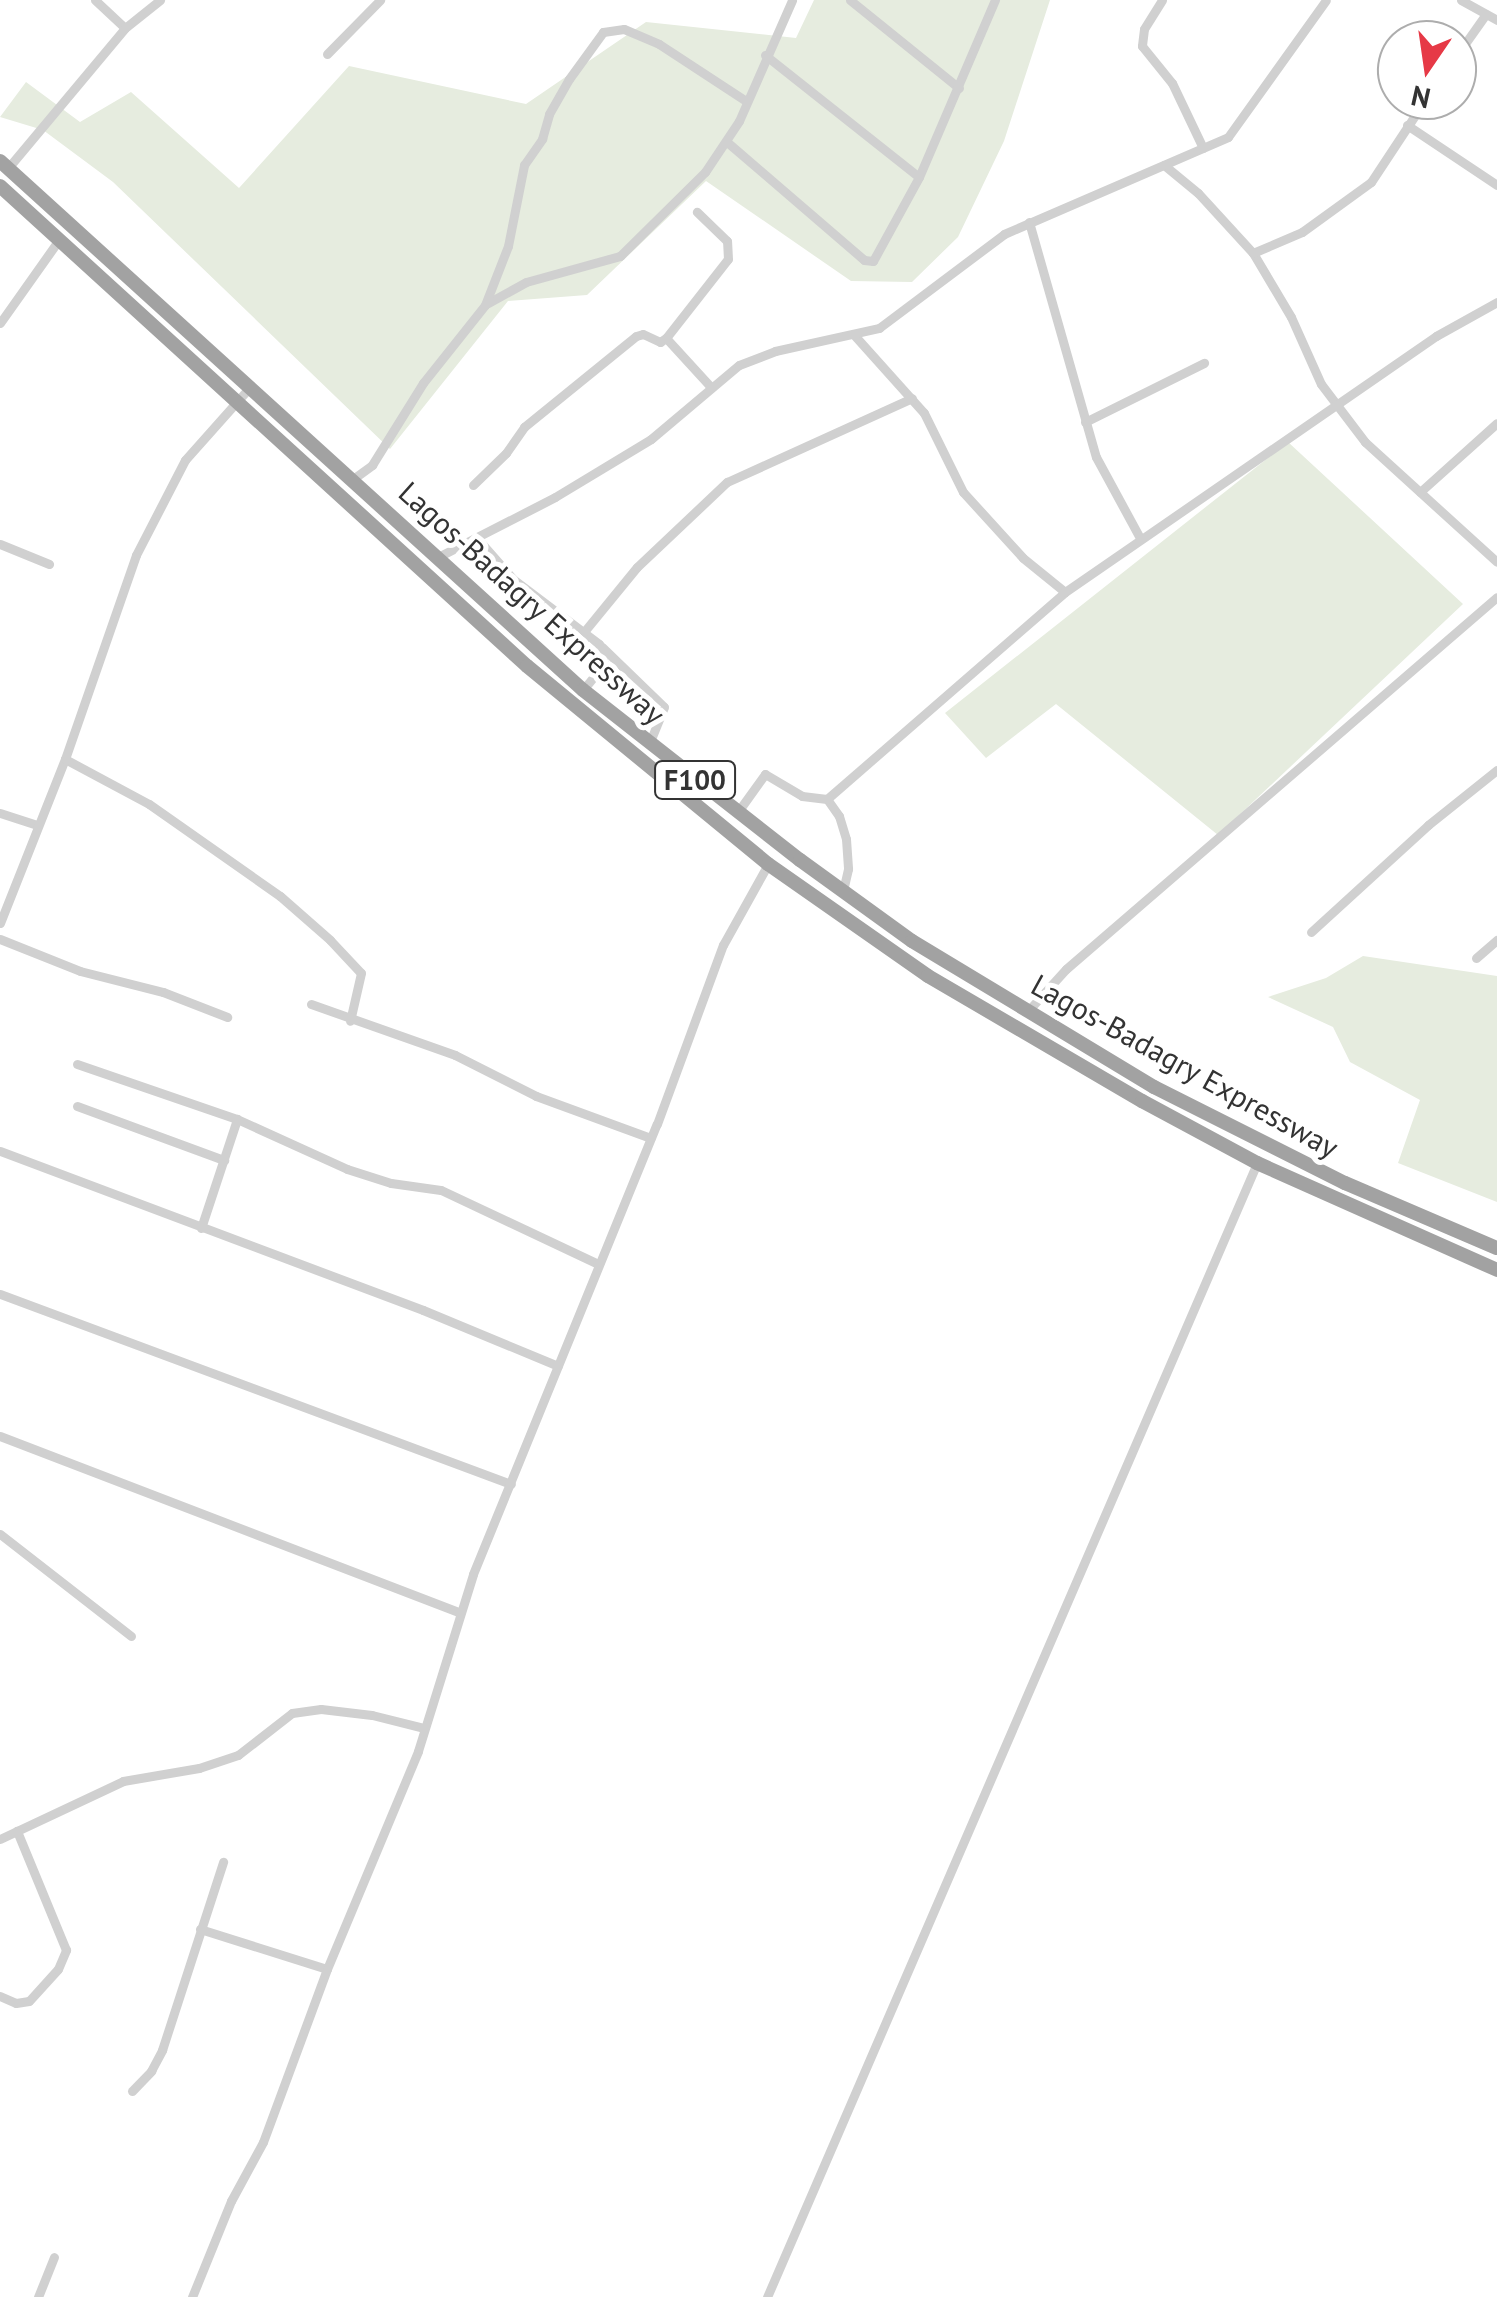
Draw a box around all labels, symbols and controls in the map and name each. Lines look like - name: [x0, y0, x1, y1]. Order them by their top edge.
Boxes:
- north arrow: [1377, 20, 1477, 120]
- text: N: [1407, 78, 1434, 118]
- street label: Lagos-Badagry Expressway: [391, 474, 673, 732]
- road number: F100: [652, 757, 738, 803]
- street label: Lagos-Badagry Expressway: [1025, 966, 1345, 1166]

